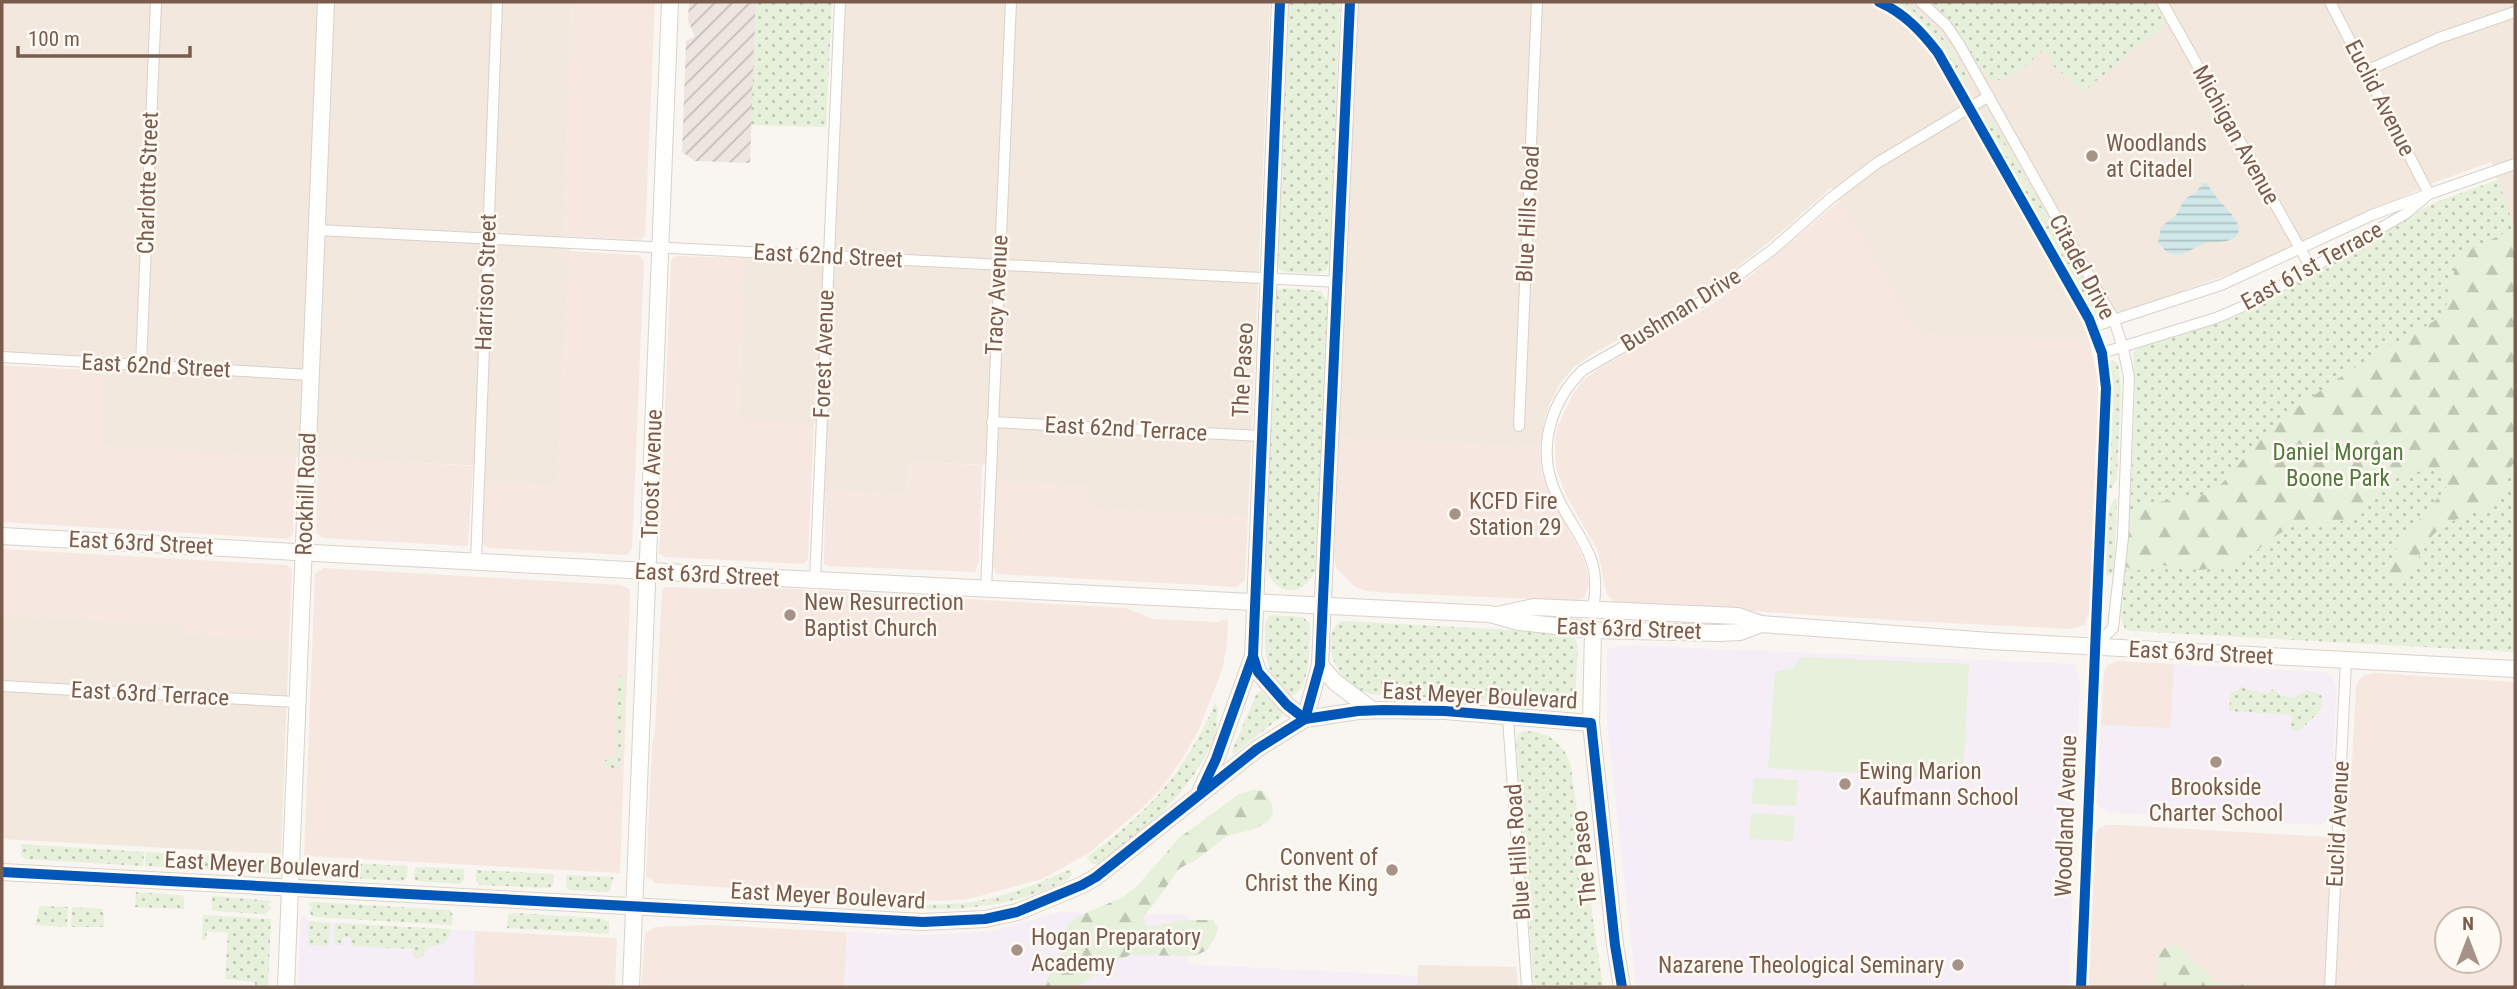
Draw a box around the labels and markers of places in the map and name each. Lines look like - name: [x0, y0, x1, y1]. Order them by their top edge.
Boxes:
- place label: Woodlands at Citadel: [2106, 130, 2207, 183]
- marker: Woodlands at Citadel: [2084, 148, 2100, 164]
- place label: KCFD Fire Station 29: [1469, 488, 1562, 541]
- marker: KCFD Fire Station 29: [1447, 506, 1463, 522]
- place label: New Resurrection Baptist Church: [804, 589, 964, 642]
- marker: New Resurrection Baptist Church: [782, 607, 798, 623]
- marker: Brookside Charter School: [2208, 754, 2224, 770]
- place label: Ewing Marion Kaufmann School: [1859, 758, 2019, 811]
- place label: Brookside Charter School: [2149, 774, 2283, 827]
- marker: Ewing Marion Kaufmann School: [1837, 776, 1853, 792]
- place label: Convent of Christ the King: [1245, 844, 1379, 897]
- marker: Convent of Christ the King: [1384, 862, 1400, 878]
- place label: Hogan Preparatory Academy: [1031, 924, 1201, 977]
- marker: Hogan Preparatory Academy: [1009, 942, 1025, 958]
- place label: Nazarene Theological Seminary: [1658, 952, 1944, 979]
- marker: Nazarene Theological Seminary: [1950, 957, 1966, 973]

